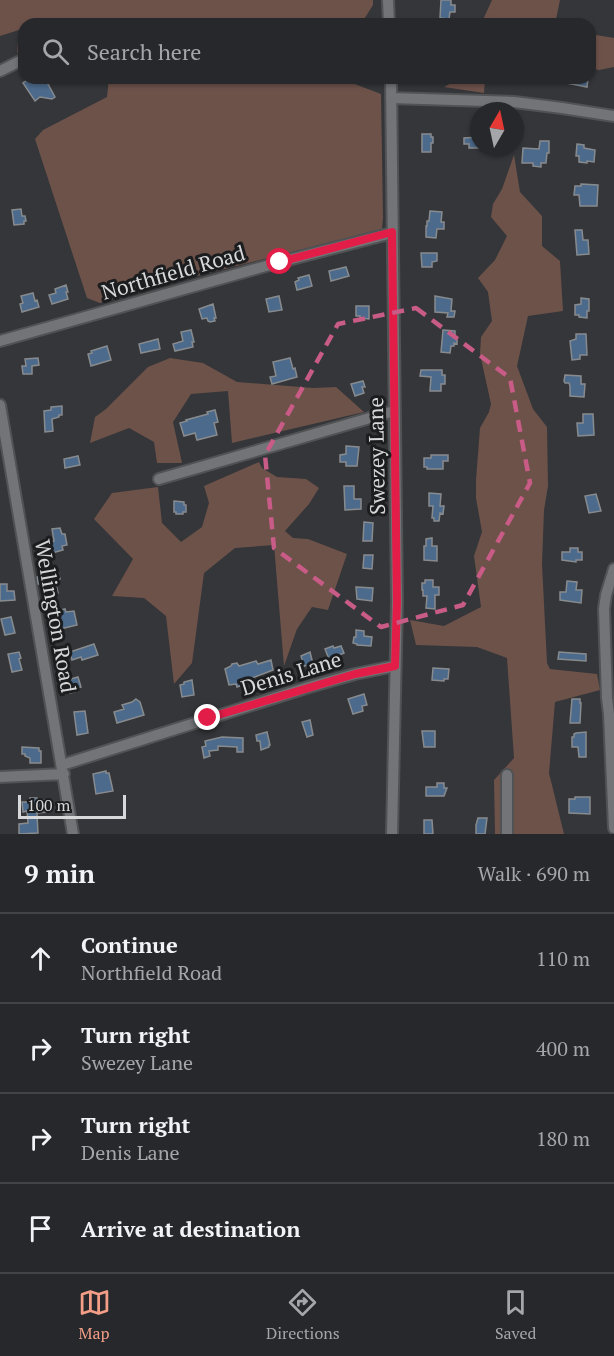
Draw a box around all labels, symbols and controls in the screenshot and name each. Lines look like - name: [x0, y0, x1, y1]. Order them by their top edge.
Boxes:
- search box: [18, 18, 596, 84]
- icon: search: [39, 35, 72, 68]
- text: Search here: [87, 37, 201, 66]
- north arrow: [470, 102, 524, 156]
- street label: Northfield Road: [98, 238, 248, 306]
- route start: [266, 248, 292, 274]
- street label: Swezey Lane: [361, 397, 391, 515]
- street label: Wellington Road: [29, 537, 83, 695]
- street label: Denis Lane: [237, 644, 345, 702]
- route end: [194, 704, 220, 730]
- scale bar: [18, 792, 126, 820]
- text: 100 m: [27, 794, 70, 816]
- text: 9 min: [24, 856, 95, 890]
- text: Walk · 690 m: [478, 860, 590, 887]
- text: Continue: [81, 930, 178, 959]
- icon: ahead: [24, 942, 57, 975]
- text: 110 m: [536, 945, 590, 972]
- text: Northfield Road: [81, 959, 222, 986]
- text: Turn right: [81, 1020, 190, 1049]
- icon: right: [24, 1032, 57, 1065]
- text: 400 m: [536, 1035, 590, 1062]
- text: Swezey Lane: [81, 1049, 193, 1076]
- text: Turn right: [81, 1110, 190, 1139]
- icon: right: [24, 1122, 57, 1155]
- text: 180 m: [536, 1125, 590, 1152]
- text: Denis Lane: [81, 1139, 180, 1166]
- icon: arrive: [24, 1212, 57, 1245]
- text: Arrive at destination: [81, 1214, 300, 1243]
- tab: Map: [78, 1286, 111, 1344]
- tab: Directions: [266, 1286, 340, 1344]
- tab: Saved: [495, 1286, 536, 1344]

